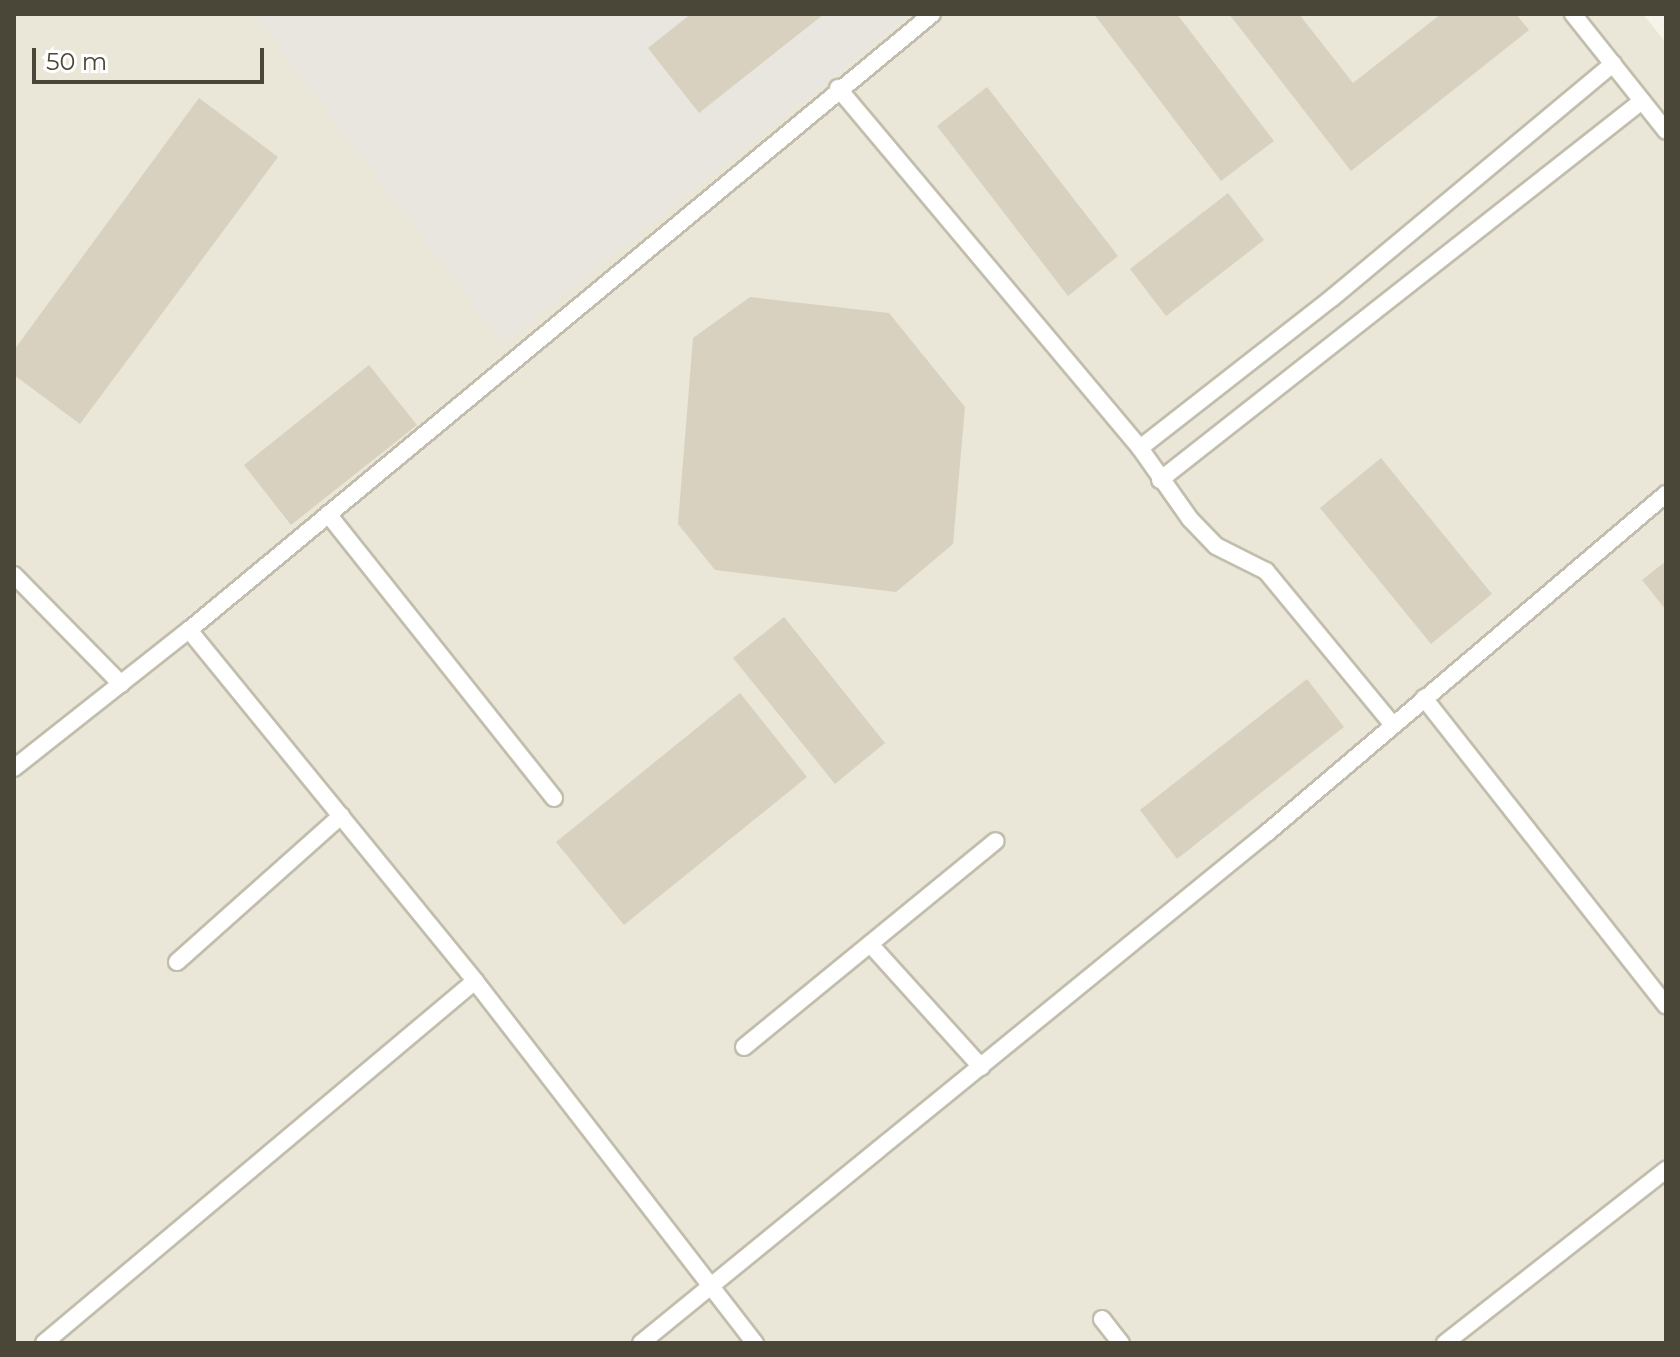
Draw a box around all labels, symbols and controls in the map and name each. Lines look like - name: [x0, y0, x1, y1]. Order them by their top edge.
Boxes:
- scale bar: [36, 32, 268, 82]
- text: 50 m: [46, 47, 107, 76]

